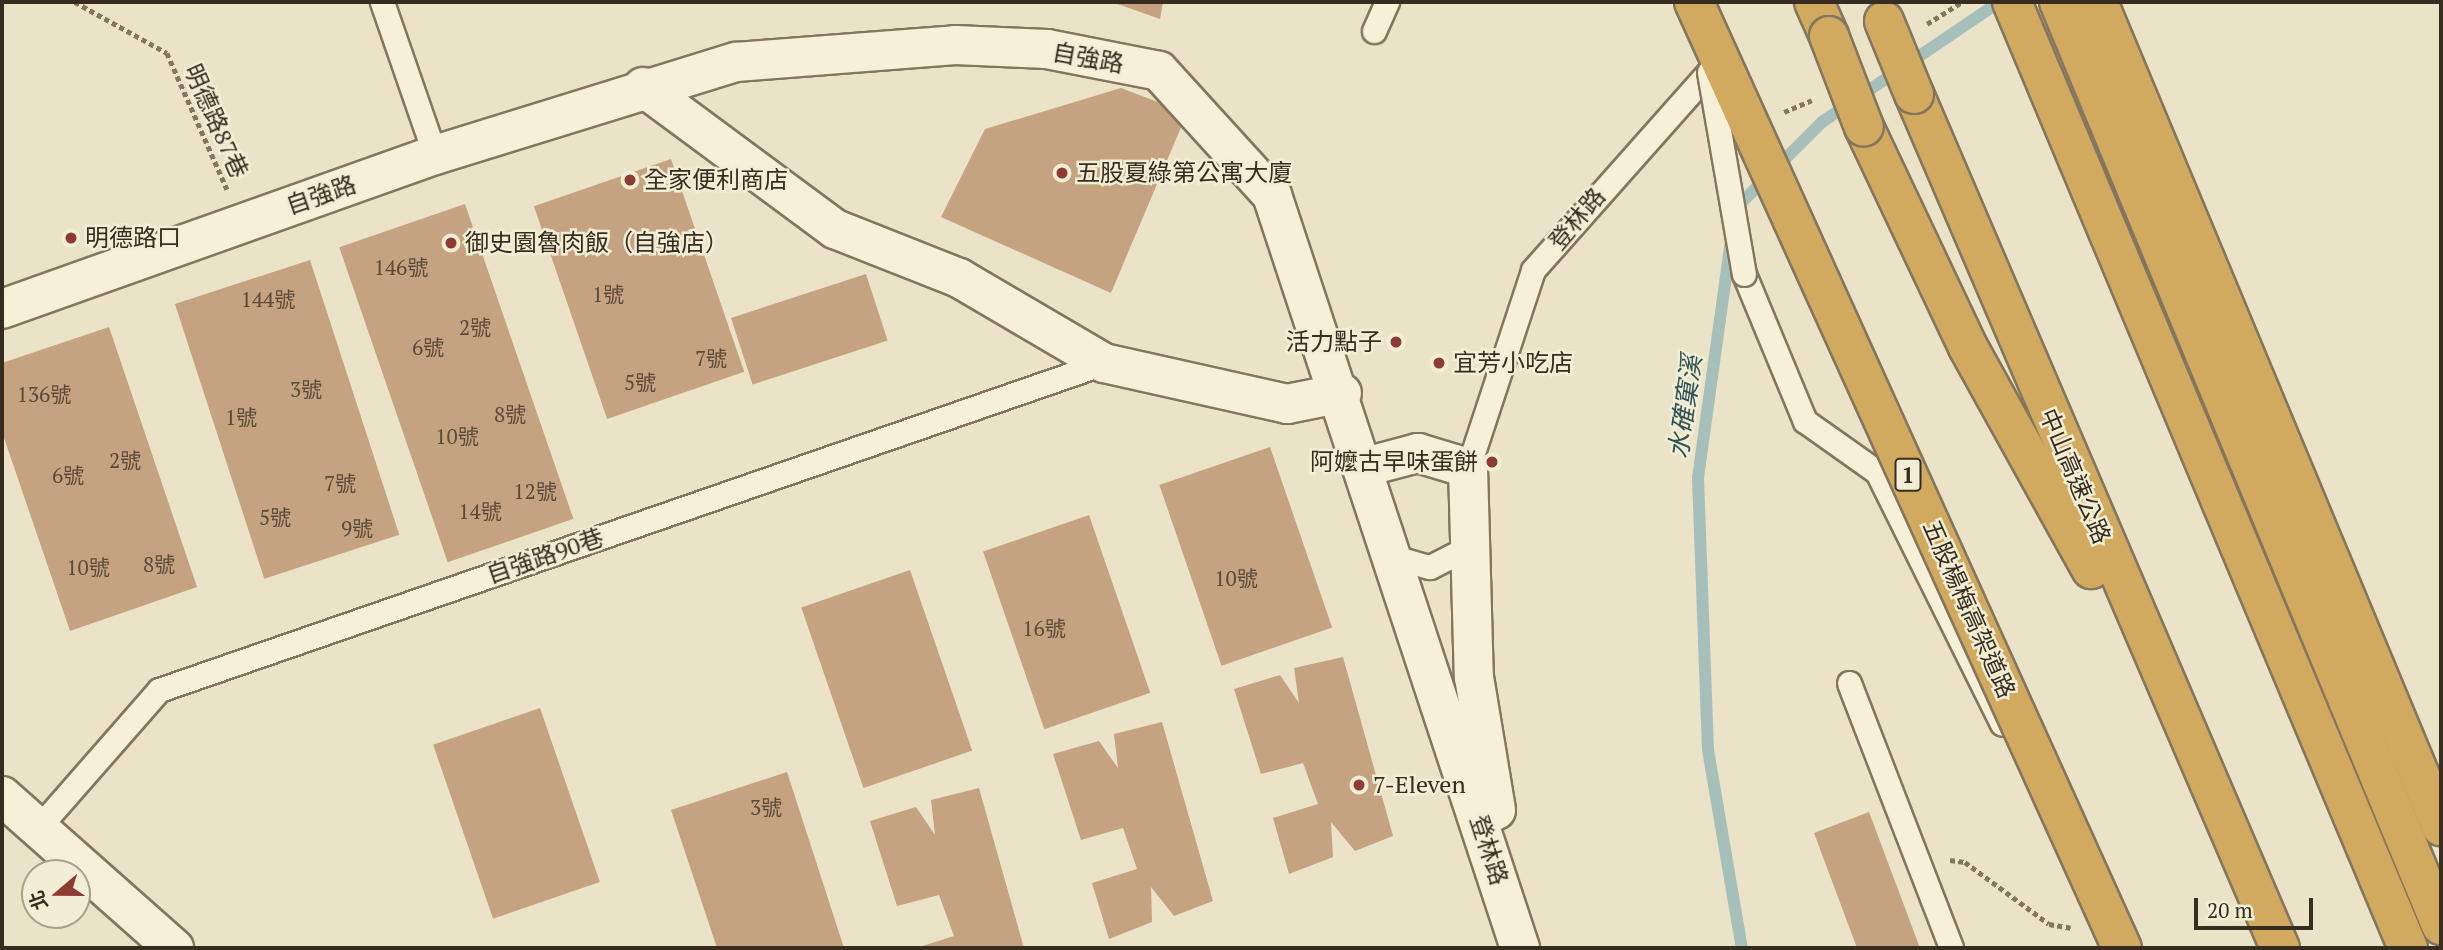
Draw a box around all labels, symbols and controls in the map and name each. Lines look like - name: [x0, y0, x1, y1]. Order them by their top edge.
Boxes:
- street label: 自強路: [1050, 38, 1126, 78]
- street label: 明德路87巷: [178, 60, 254, 182]
- place label: 五股夏綠第公寓大廈: [1076, 159, 1292, 187]
- marker: 五股夏綠第公寓大廈: [1054, 165, 1070, 181]
- place label: 全家便利商店: [644, 166, 788, 194]
- street label: 自強路: [282, 170, 360, 220]
- marker: 全家便利商店: [622, 172, 638, 188]
- street label: 登林路: [1543, 182, 1611, 256]
- place label: 明德路口: [85, 224, 181, 252]
- place label: 御史園魯肉飯（自強店）: [465, 229, 729, 257]
- marker: 明德路口: [63, 230, 79, 246]
- marker: 御史園魯肉飯（自強店）: [443, 235, 459, 251]
- house number: 146號: [374, 254, 428, 280]
- house number: 1號: [592, 281, 624, 307]
- house number: 144號: [241, 286, 295, 312]
- house number: 2號: [459, 314, 491, 340]
- place label: 活力點子: [1286, 328, 1382, 356]
- house number: 6號: [412, 334, 444, 360]
- marker: 活力點子: [1388, 334, 1404, 350]
- house number: 7號: [695, 345, 727, 371]
- place label: 宜芳小吃店: [1453, 349, 1573, 377]
- water label: 水確窠溪: [1662, 353, 1708, 461]
- marker: 宜芳小吃店: [1431, 355, 1447, 371]
- house number: 5號: [624, 369, 656, 395]
- house number: 3號: [290, 376, 322, 402]
- house number: 136號: [17, 381, 71, 407]
- house number: 8號: [494, 401, 526, 427]
- house number: 1號: [225, 404, 257, 430]
- street label: 中山高速公路: [2034, 404, 2116, 548]
- house number: 10號: [435, 423, 479, 449]
- house number: 2號: [109, 447, 141, 473]
- place label: 阿嬤古早味蛋餅: [1310, 448, 1478, 476]
- marker: 阿嬤古早味蛋餅: [1484, 454, 1500, 470]
- road number: 1: [1894, 456, 1922, 495]
- house number: 6號: [52, 462, 84, 488]
- house number: 7號: [324, 470, 356, 496]
- house number: 12號: [513, 478, 557, 504]
- house number: 14號: [458, 498, 502, 524]
- house number: 5號: [259, 504, 291, 530]
- house number: 9號: [341, 515, 373, 541]
- street label: 五股楊梅高架道路: [1917, 515, 2021, 703]
- street label: 自強路90巷: [483, 523, 607, 589]
- house number: 8號: [143, 551, 175, 577]
- house number: 10號: [66, 554, 110, 580]
- house number: 10號: [1214, 565, 1258, 591]
- house number: 16號: [1022, 615, 1066, 641]
- place label: 7-Eleven: [1373, 771, 1466, 799]
- marker: 7-Eleven: [1351, 777, 1367, 793]
- house number: 3號: [750, 794, 782, 820]
- street label: 登林路: [1464, 811, 1514, 889]
- north arrow: [21, 859, 91, 929]
- scale bar: [2198, 884, 2317, 928]
- text: 北: [23, 887, 53, 914]
- text: 20 m: [2207, 896, 2253, 924]

